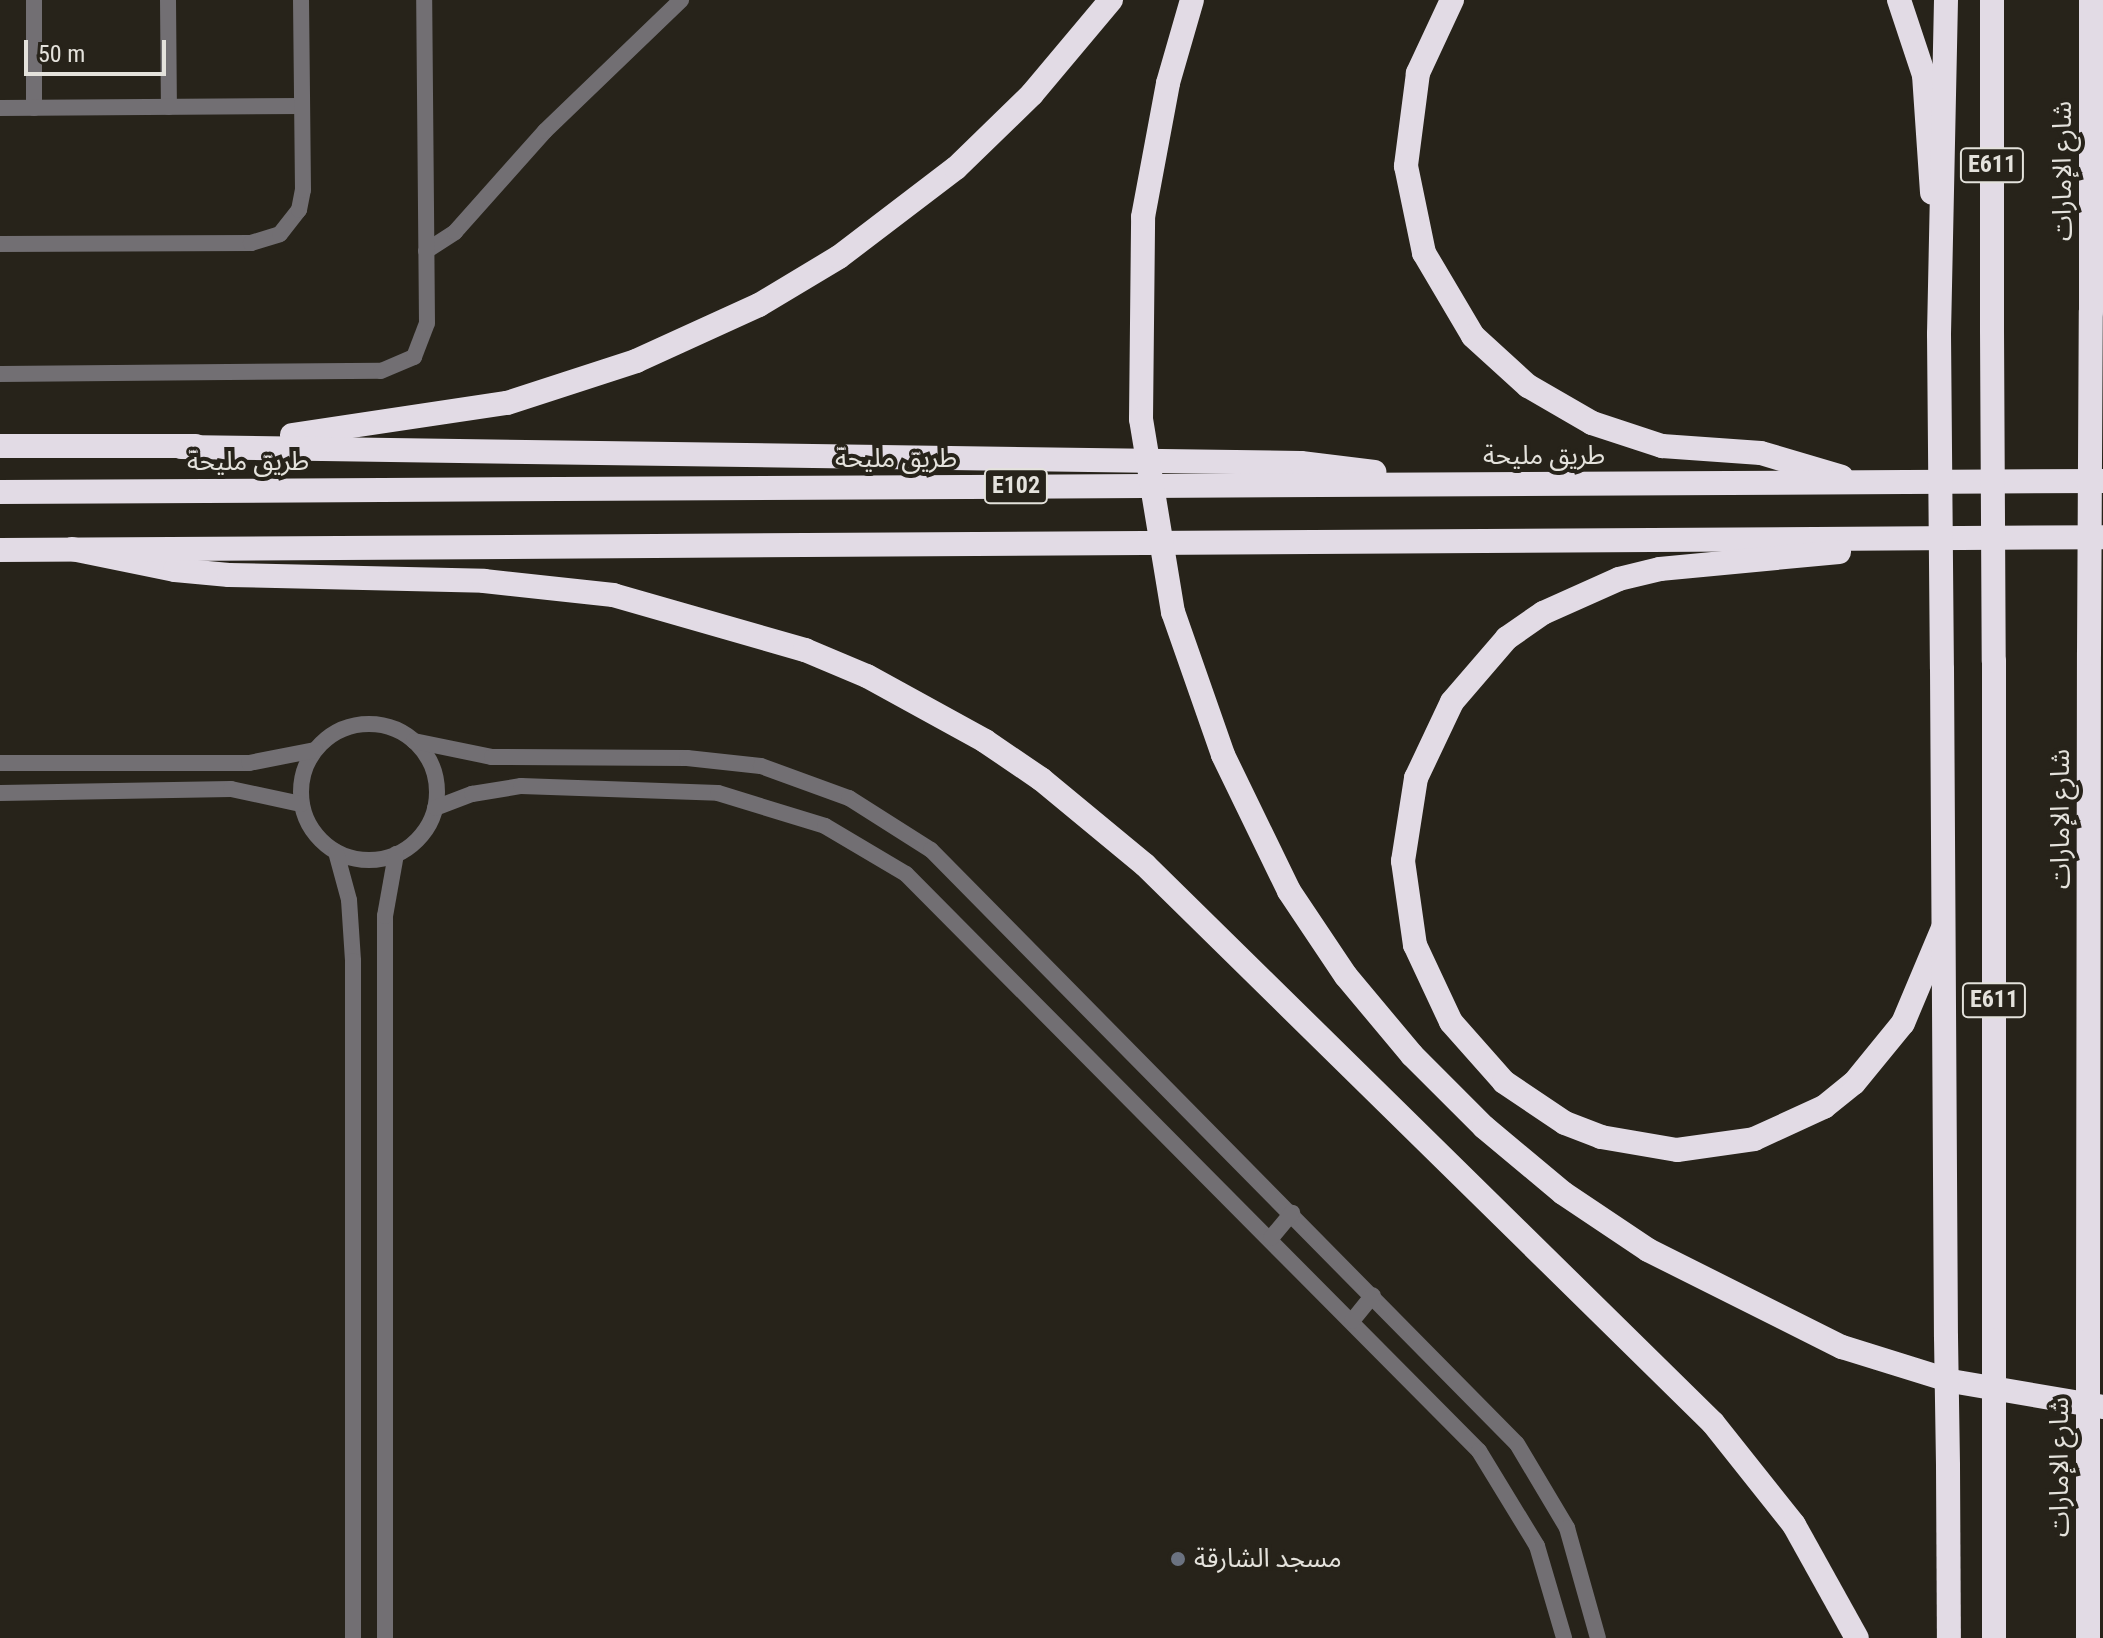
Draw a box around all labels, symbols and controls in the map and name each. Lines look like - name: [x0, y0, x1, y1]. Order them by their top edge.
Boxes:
- scale bar: [28, 24, 170, 74]
- text: 50 m: [38, 40, 85, 68]
- street label: شارع الإمارات: [2047, 101, 2079, 241]
- road number: E611: [1958, 145, 2026, 185]
- street label: طريق مليحة: [1483, 440, 1605, 472]
- street label: طريق مليحة: [835, 443, 957, 475]
- street label: طريق مليحة: [187, 446, 309, 478]
- road number: E102: [982, 466, 1050, 506]
- street label: شارع الإمارات: [2045, 749, 2077, 889]
- road number: E611: [1960, 980, 2028, 1020]
- street label: شارع الإمارات: [2044, 1397, 2076, 1537]
- place label: مسجد الشارقة: [1194, 1543, 1342, 1575]
- marker: مسجد الشارقة: [1169, 1550, 1187, 1568]

